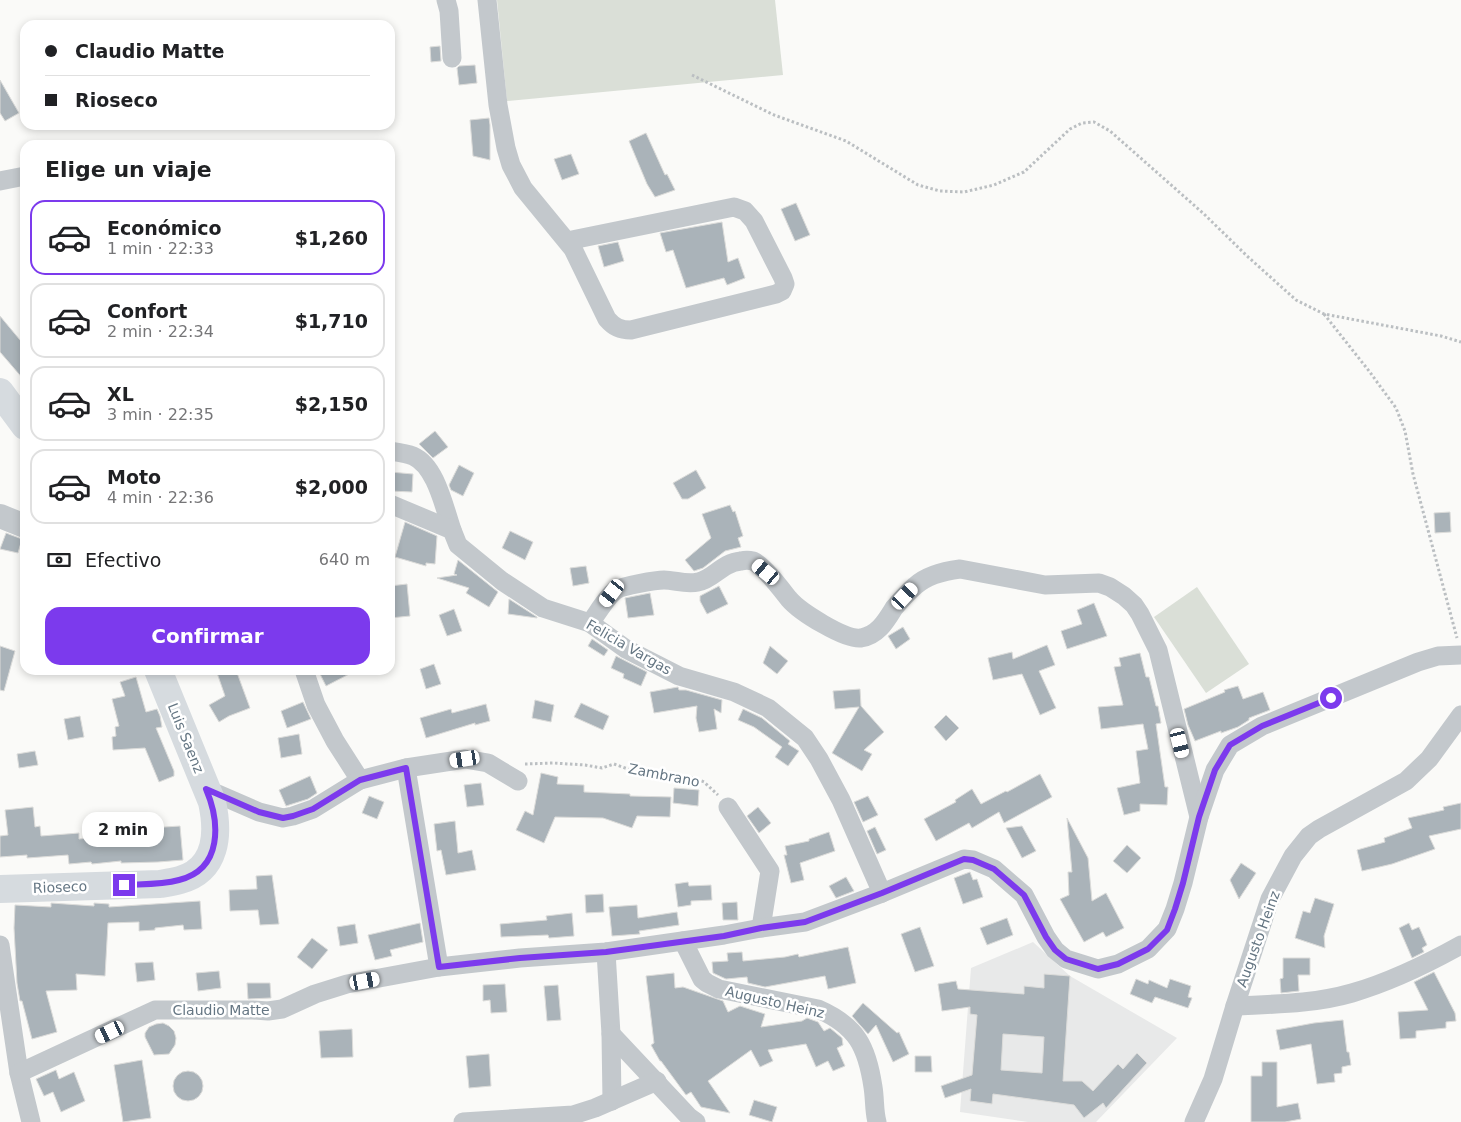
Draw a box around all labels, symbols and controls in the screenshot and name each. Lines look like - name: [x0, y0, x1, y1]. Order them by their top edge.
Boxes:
- text: Claudio Matte: [75, 40, 224, 62]
- text: Rioseco: [75, 89, 158, 111]
- text: Elige un viaje: [45, 157, 212, 182]
- icon: car: [47, 215, 92, 260]
- text: Económico: [107, 217, 222, 239]
- text: $1,260: [295, 227, 368, 249]
- text: 1 min · 22:33: [107, 239, 214, 258]
- icon: car: [47, 298, 92, 343]
- text: Confort: [107, 300, 187, 322]
- text: $1,710: [295, 310, 368, 332]
- text: 2 min · 22:34: [107, 322, 214, 341]
- icon: car: [47, 381, 92, 426]
- text: XL: [107, 383, 134, 405]
- text: $2,150: [295, 393, 368, 415]
- text: 3 min · 22:35: [107, 405, 214, 424]
- icon: car: [47, 464, 92, 509]
- text: Moto: [107, 466, 161, 488]
- text: $2,000: [295, 476, 368, 498]
- text: 4 min · 22:36: [107, 488, 214, 507]
- icon: cash: [45, 546, 73, 574]
- text: Efectivo: [85, 549, 161, 571]
- text: 640 m: [319, 550, 370, 569]
- car: [749, 557, 782, 587]
- car: [596, 577, 627, 609]
- car: [889, 580, 920, 612]
- button: Confirmar: [45, 607, 370, 665]
- street label: Felicia Vargas: [584, 616, 674, 678]
- route start: [1320, 687, 1342, 709]
- street label: Luis Saenz: [165, 701, 207, 775]
- car: [1169, 727, 1190, 759]
- car: [449, 749, 480, 769]
- street label: Zambrano: [627, 760, 701, 790]
- callout: 2 min: [83, 812, 165, 848]
- text: 2 min: [98, 820, 148, 839]
- route end: [113, 874, 135, 896]
- street label: Rioseco: [33, 878, 87, 896]
- street label: Augusto Heinz: [1233, 889, 1283, 989]
- car: [348, 971, 381, 991]
- street label: Augusto Heinz: [724, 983, 826, 1021]
- street label: Claudio Matte: [172, 1002, 270, 1018]
- car: [93, 1019, 126, 1045]

